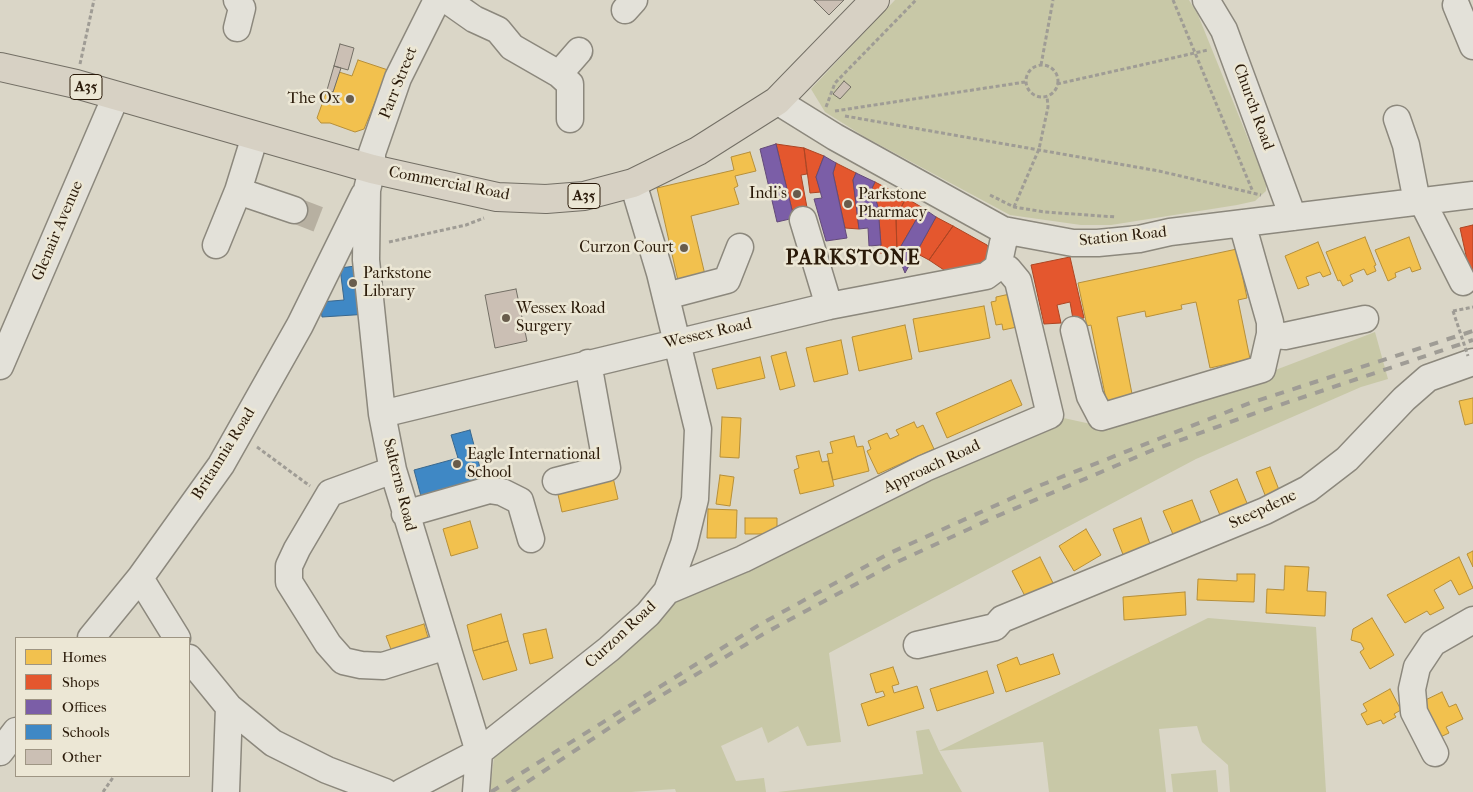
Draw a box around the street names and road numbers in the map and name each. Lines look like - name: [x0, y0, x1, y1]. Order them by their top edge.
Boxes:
- street label: Parr Street: [376, 44, 422, 122]
- street label: Church Road: [1229, 61, 1277, 153]
- road number: A35: [70, 74, 102, 100]
- street label: Commercial Road: [387, 163, 511, 205]
- street label: Glenair Avenue: [28, 178, 88, 284]
- road number: A35: [568, 184, 600, 208]
- street label: Station Road: [1078, 223, 1168, 251]
- street label: Wessex Road: [662, 315, 754, 353]
- street label: Britannia Road: [188, 405, 260, 503]
- street label: Approach Road: [880, 436, 984, 498]
- street label: Salterns Road: [378, 437, 420, 533]
- street label: Steepdene: [1226, 486, 1300, 534]
- street label: Curzon Road: [582, 597, 660, 673]

